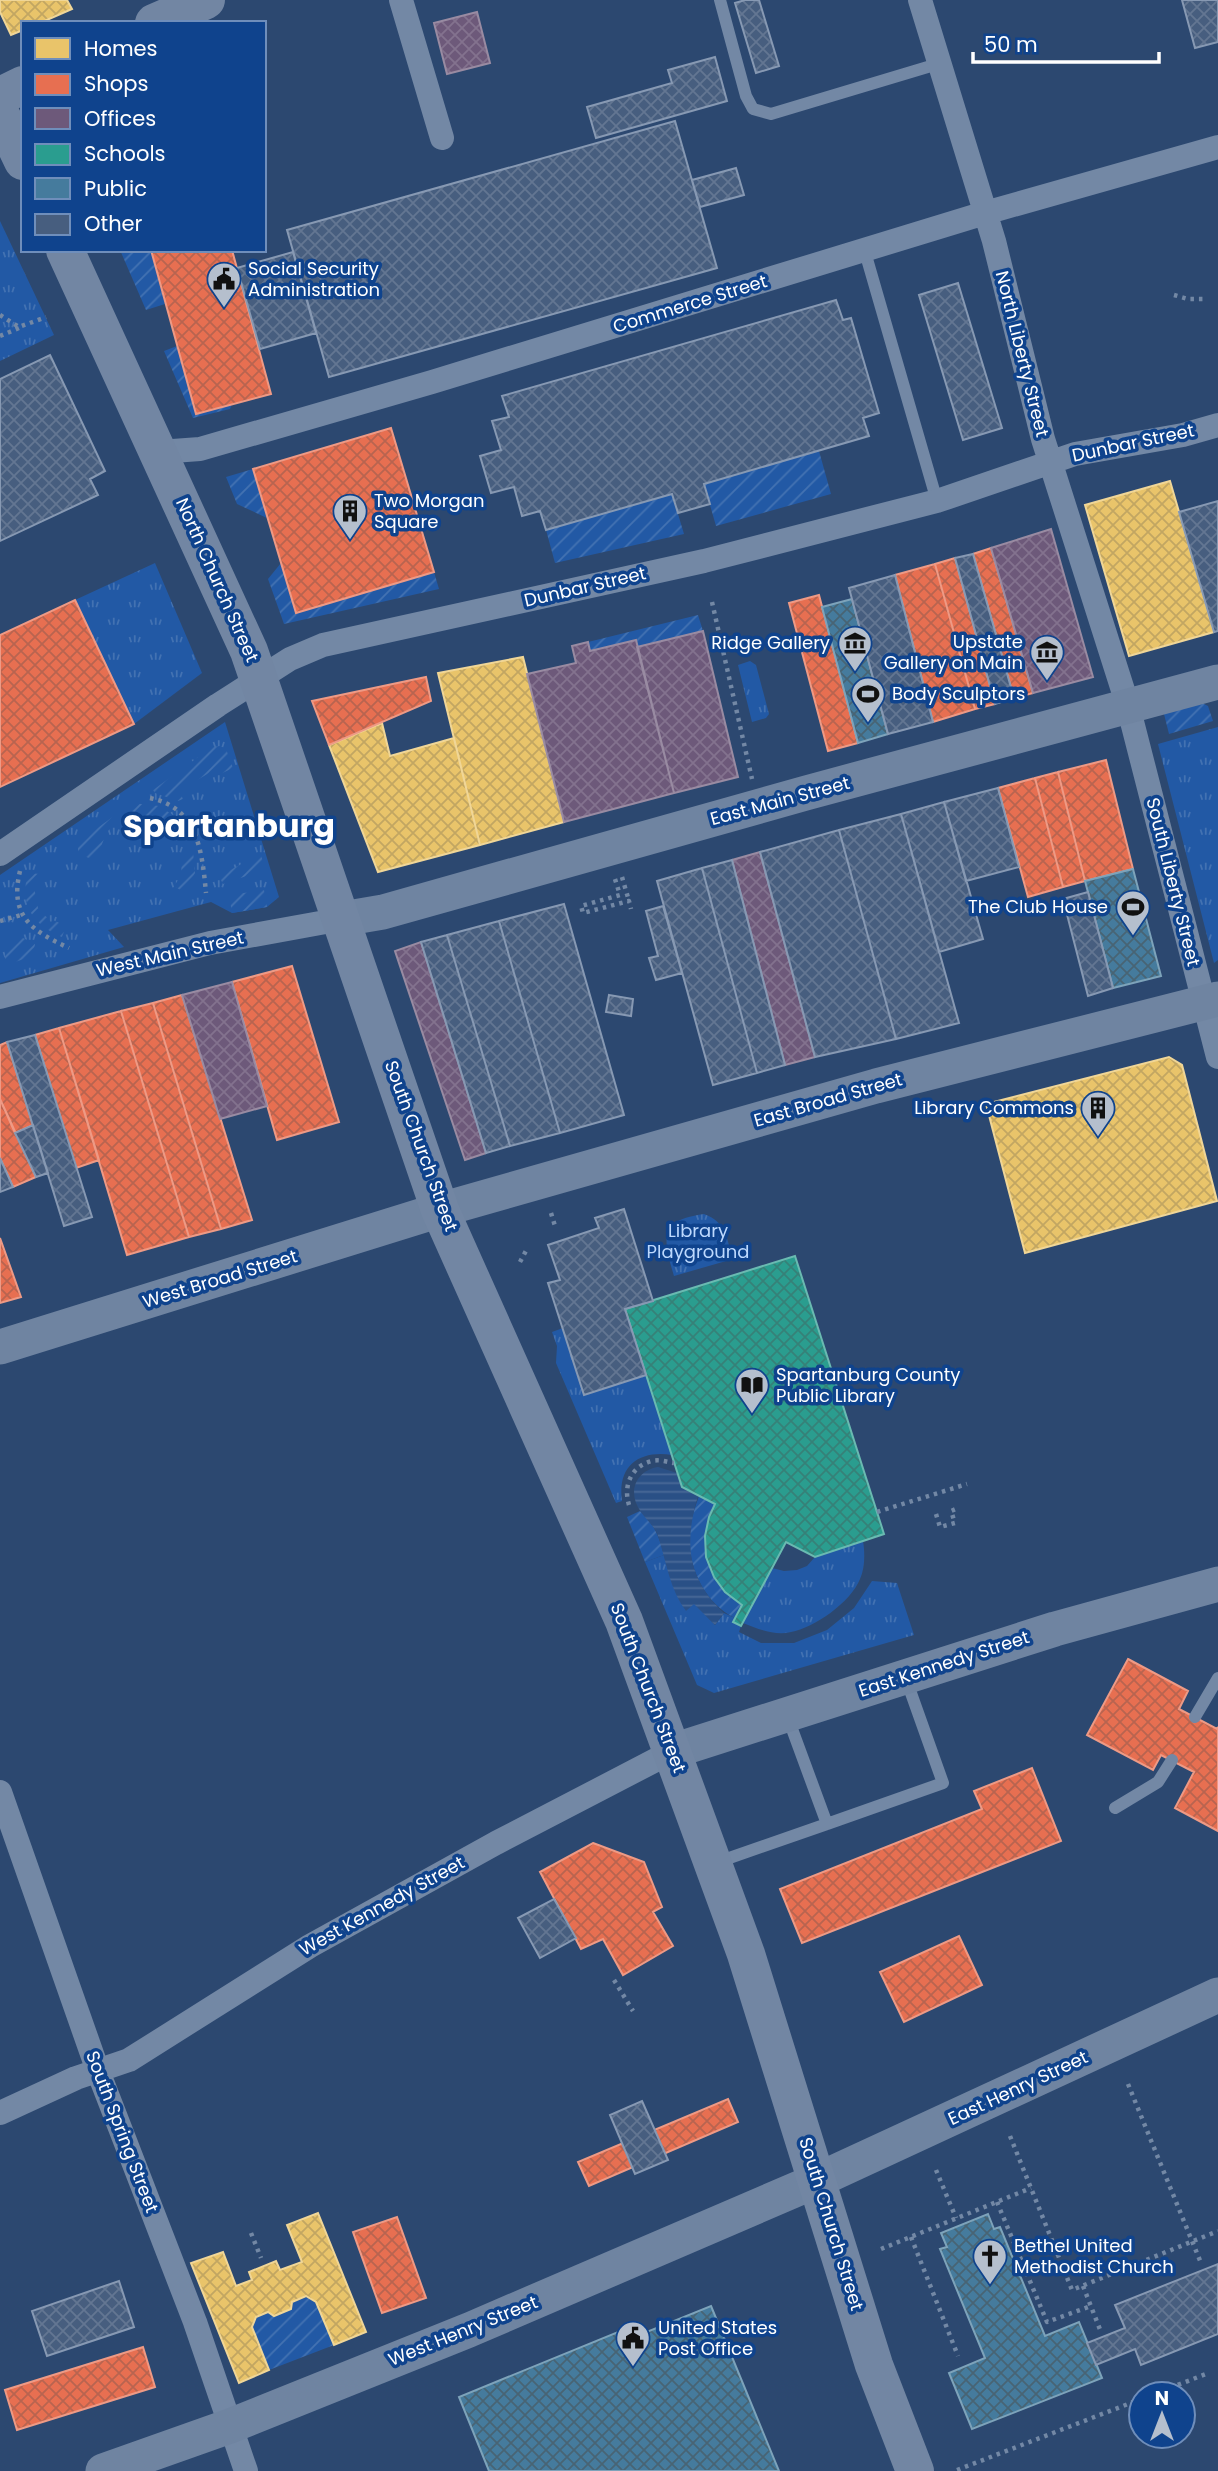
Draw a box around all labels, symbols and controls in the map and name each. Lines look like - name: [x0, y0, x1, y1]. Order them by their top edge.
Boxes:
- legend: [21, 21, 266, 252]
- scale bar: [973, 21, 1158, 65]
- text: 50 m: [984, 30, 1038, 59]
- text: Homes: [84, 34, 158, 63]
- text: Shops: [84, 69, 148, 98]
- text: Offices: [84, 104, 156, 133]
- text: Schools: [84, 139, 166, 168]
- text: Public: [84, 174, 147, 203]
- text: Other: [84, 209, 143, 238]
- place label: Social Security Administration: [248, 256, 380, 302]
- public building icon: Social Security Administration: [205, 260, 243, 309]
- street label: Commerce Street: [610, 268, 770, 339]
- street label: North Liberty Street: [990, 268, 1055, 439]
- street label: Dunbar Street: [1069, 417, 1196, 468]
- place label: Two Morgan Square: [374, 488, 484, 534]
- building icon: Two Morgan Square: [331, 492, 369, 541]
- street label: North Church Street: [170, 494, 265, 666]
- street label: Dunbar Street: [522, 560, 648, 613]
- museum icon: Ridge Gallery: [836, 624, 874, 673]
- place label: Upstate Gallery on Main: [884, 629, 1023, 675]
- place label: Ridge Gallery: [711, 630, 830, 655]
- museum icon: Upstate Gallery on Main: [1028, 633, 1066, 682]
- sports icon: Body Sculptors: [849, 675, 887, 724]
- place label: Body Sculptors: [892, 681, 1025, 706]
- street label: East Main Street: [707, 770, 852, 831]
- street label: South Liberty Street: [1140, 795, 1207, 969]
- district label: Spartanburg: [123, 803, 335, 848]
- sports icon: The Club House: [1114, 888, 1152, 937]
- place label: The Club House: [968, 894, 1108, 919]
- street label: West Main Street: [94, 924, 246, 983]
- street label: South Church Street: [379, 1057, 464, 1235]
- street label: East Broad Street: [751, 1066, 905, 1133]
- building icon: Library Commons: [1079, 1089, 1117, 1138]
- place label: Library Commons: [914, 1095, 1074, 1120]
- park label: Library Playground: [647, 1218, 749, 1264]
- street label: West Broad Street: [139, 1243, 300, 1314]
- place label: Spartanburg County Public Library: [776, 1362, 960, 1408]
- library icon: Spartanburg County Public Library: [733, 1366, 771, 1415]
- street label: South Church Street: [605, 1599, 692, 1776]
- street label: East Kennedy Street: [855, 1624, 1032, 1703]
- street label: West Kennedy Street: [295, 1850, 469, 1961]
- street label: East Henry Street: [944, 2044, 1092, 2131]
- street label: South Spring Street: [80, 2047, 165, 2216]
- street label: South Church Street: [793, 2134, 870, 2314]
- place label: Bethel United Methodist Church: [1014, 2233, 1174, 2279]
- church icon: Bethel United Methodist Church: [971, 2237, 1009, 2286]
- street label: West Henry Street: [384, 2289, 541, 2372]
- place label: United States Post Office: [658, 2315, 777, 2361]
- public building icon: United States Post Office: [614, 2319, 652, 2368]
- north arrow: [1127, 2380, 1197, 2450]
- text: N: [1155, 2385, 1169, 2412]

